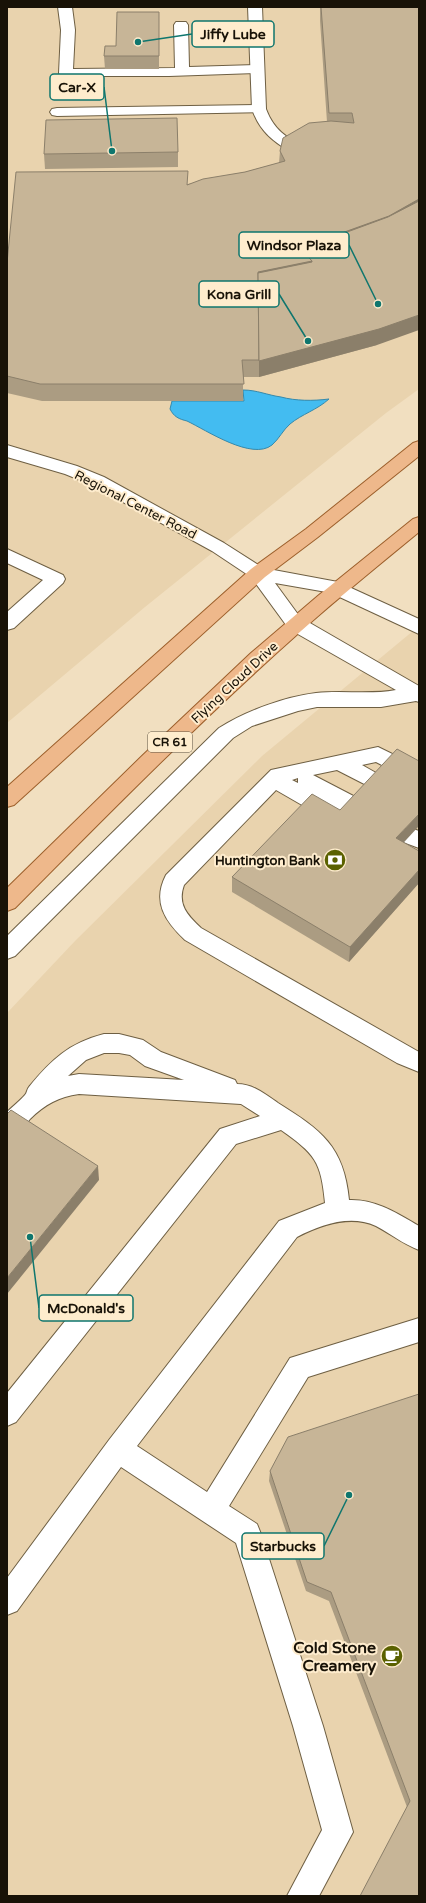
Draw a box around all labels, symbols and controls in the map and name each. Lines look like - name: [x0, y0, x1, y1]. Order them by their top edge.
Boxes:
- callout: Jiffy Lube: [192, 21, 274, 47]
- text: Jiffy Lube: [199, 26, 266, 43]
- callout: Car-X: [50, 74, 104, 100]
- text: Car-X: [58, 79, 96, 96]
- callout: Windsor Plaza: [239, 232, 349, 258]
- text: Windsor Plaza: [247, 237, 341, 254]
- callout: Kona Grill: [199, 281, 279, 307]
- text: Kona Grill: [207, 286, 271, 303]
- street label: Regional Center Road: [72, 467, 199, 543]
- street label: Flying Cloud Drive: [188, 639, 281, 727]
- road number: CR 61: [148, 732, 192, 752]
- bank icon: Huntington Bank: [322, 847, 348, 873]
- place label: Huntington Bank: [215, 853, 320, 869]
- callout: McDonald's: [39, 1295, 133, 1321]
- text: McDonald's: [47, 1300, 125, 1317]
- callout: Starbucks: [242, 1533, 324, 1559]
- text: Starbucks: [250, 1538, 316, 1555]
- place label: Cold Stone Creamery: [293, 1638, 376, 1676]
- cafe icon: Cold Stone Creamery: [379, 1643, 405, 1669]

